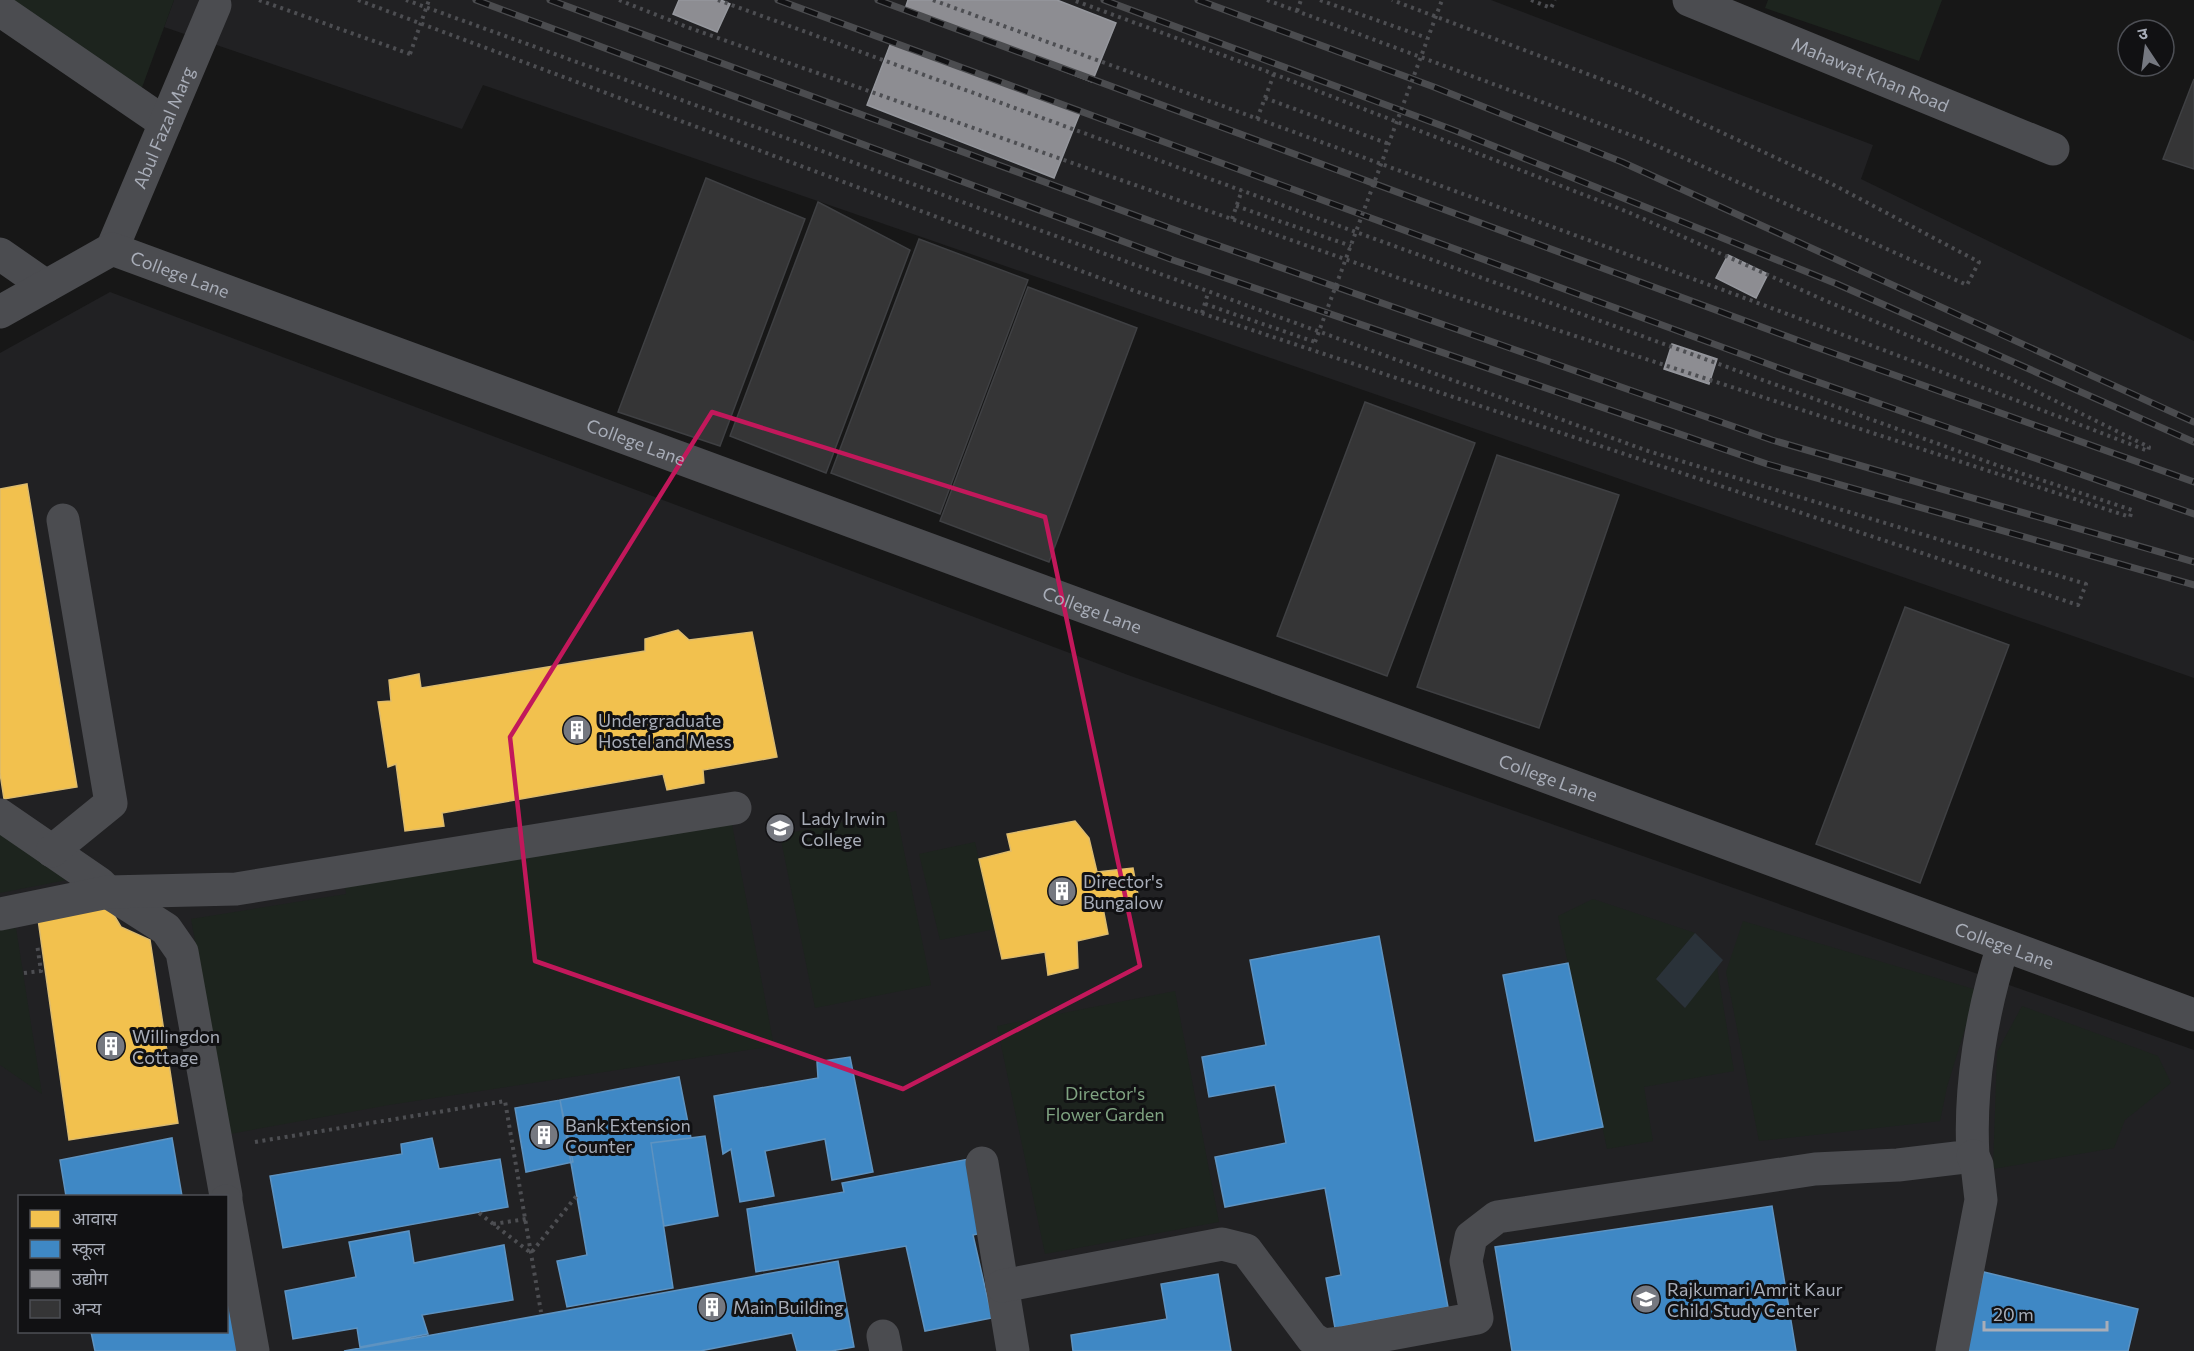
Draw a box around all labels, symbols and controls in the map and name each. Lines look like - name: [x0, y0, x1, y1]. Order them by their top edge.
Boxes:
- north arrow: [2116, 18, 2176, 78]
- text: उ: [2136, 22, 2150, 43]
- street label: Mahawat Khan Road: [1788, 32, 1952, 116]
- street label: Abul Fazal Marg: [128, 63, 199, 192]
- street label: College Lane: [128, 246, 233, 302]
- street label: College Lane: [584, 414, 689, 470]
- street label: College Lane: [1040, 581, 1145, 638]
- place label: Undergraduate Hostel and Mess: [598, 709, 732, 752]
- building icon: Undergraduate Hostel and Mess: [561, 714, 593, 746]
- street label: College Lane: [1496, 749, 1601, 806]
- place label: Lady Irwin College: [801, 807, 885, 850]
- school or university icon: Lady Irwin College: [764, 812, 796, 844]
- place label: Director's Bungalow: [1083, 870, 1163, 913]
- building icon: Director's Bungalow: [1046, 875, 1078, 907]
- street label: College Lane: [1952, 917, 2057, 974]
- place label: Willingdon Cottage: [132, 1025, 220, 1068]
- building icon: Willingdon Cottage: [95, 1030, 127, 1062]
- park label: Director's Flower Garden: [1045, 1082, 1165, 1125]
- place label: Bank Extension Counter: [565, 1114, 691, 1157]
- building icon: Bank Extension Counter: [528, 1119, 560, 1151]
- legend: [18, 1195, 228, 1333]
- text: आवास: [72, 1207, 118, 1229]
- text: स्कूल: [72, 1237, 106, 1261]
- text: उद्योग: [72, 1267, 109, 1289]
- place label: Rajkumari Amrit Kaur Child Study Center: [1667, 1278, 1843, 1321]
- school or university icon: Rajkumari Amrit Kaur Child Study Center: [1630, 1283, 1662, 1315]
- building icon: Main Building: [696, 1291, 728, 1323]
- scale bar: [1984, 1294, 2107, 1332]
- place label: Main Building: [733, 1296, 844, 1318]
- text: अन्य: [72, 1297, 102, 1319]
- text: 20 m: [1993, 1303, 2034, 1325]

